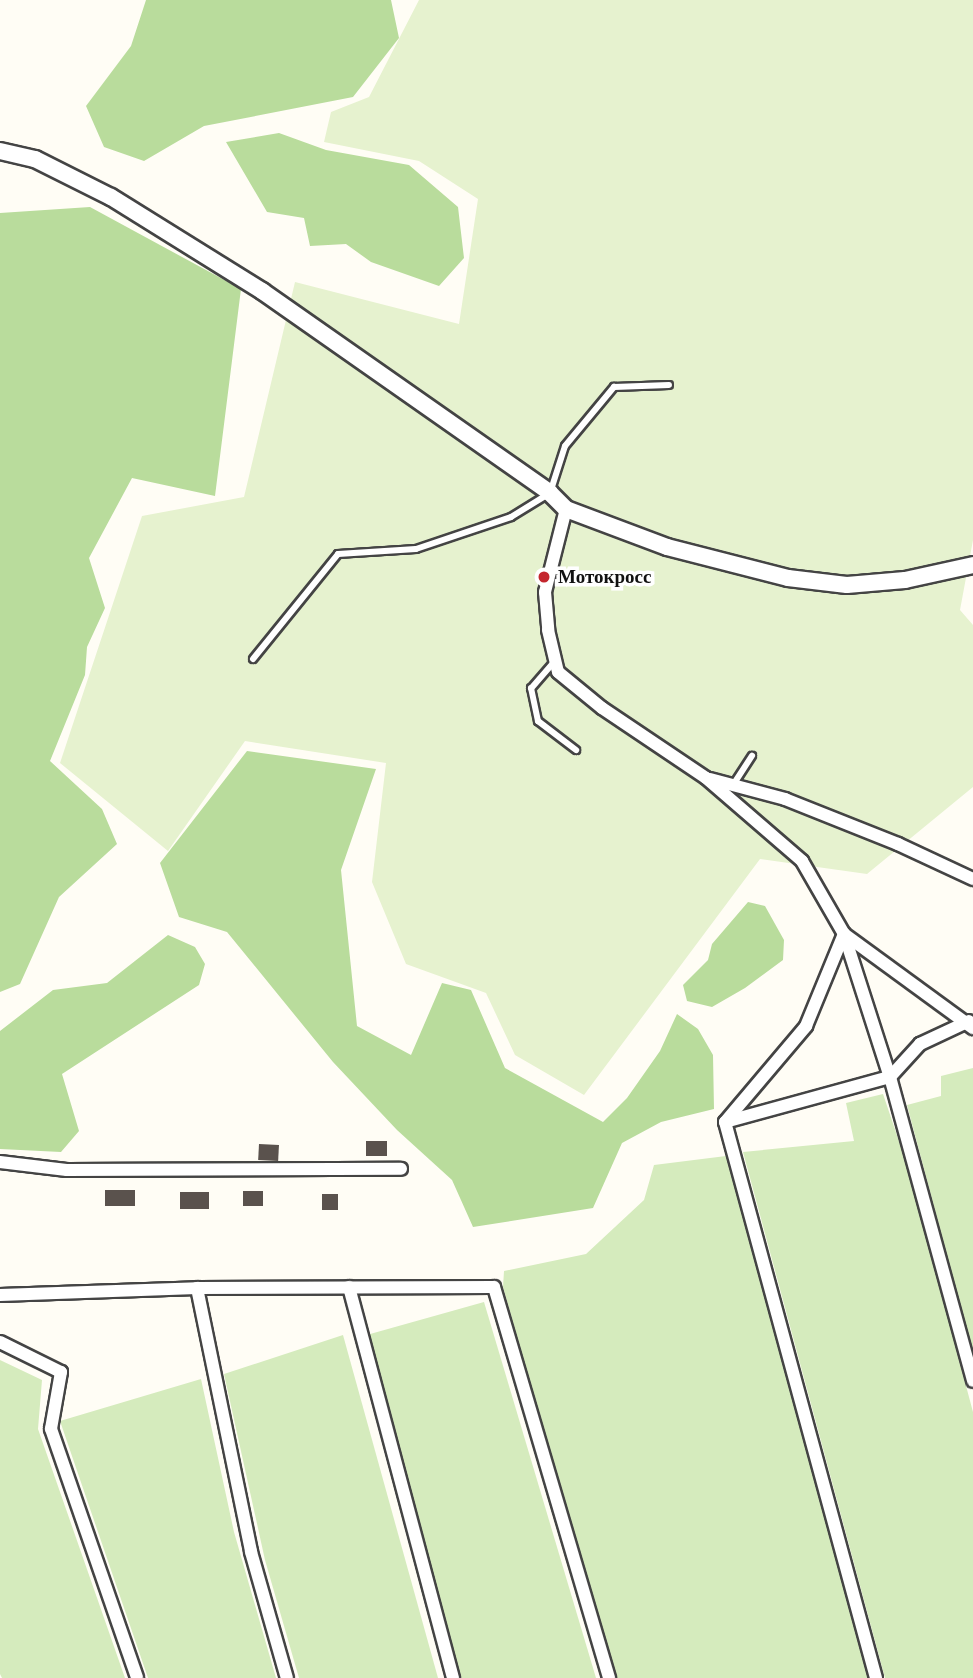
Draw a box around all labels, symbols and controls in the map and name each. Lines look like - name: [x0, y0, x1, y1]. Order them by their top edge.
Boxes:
- place label: Мотокросс: [558, 566, 651, 588]
- marker: Мотокросс: [536, 569, 552, 585]

